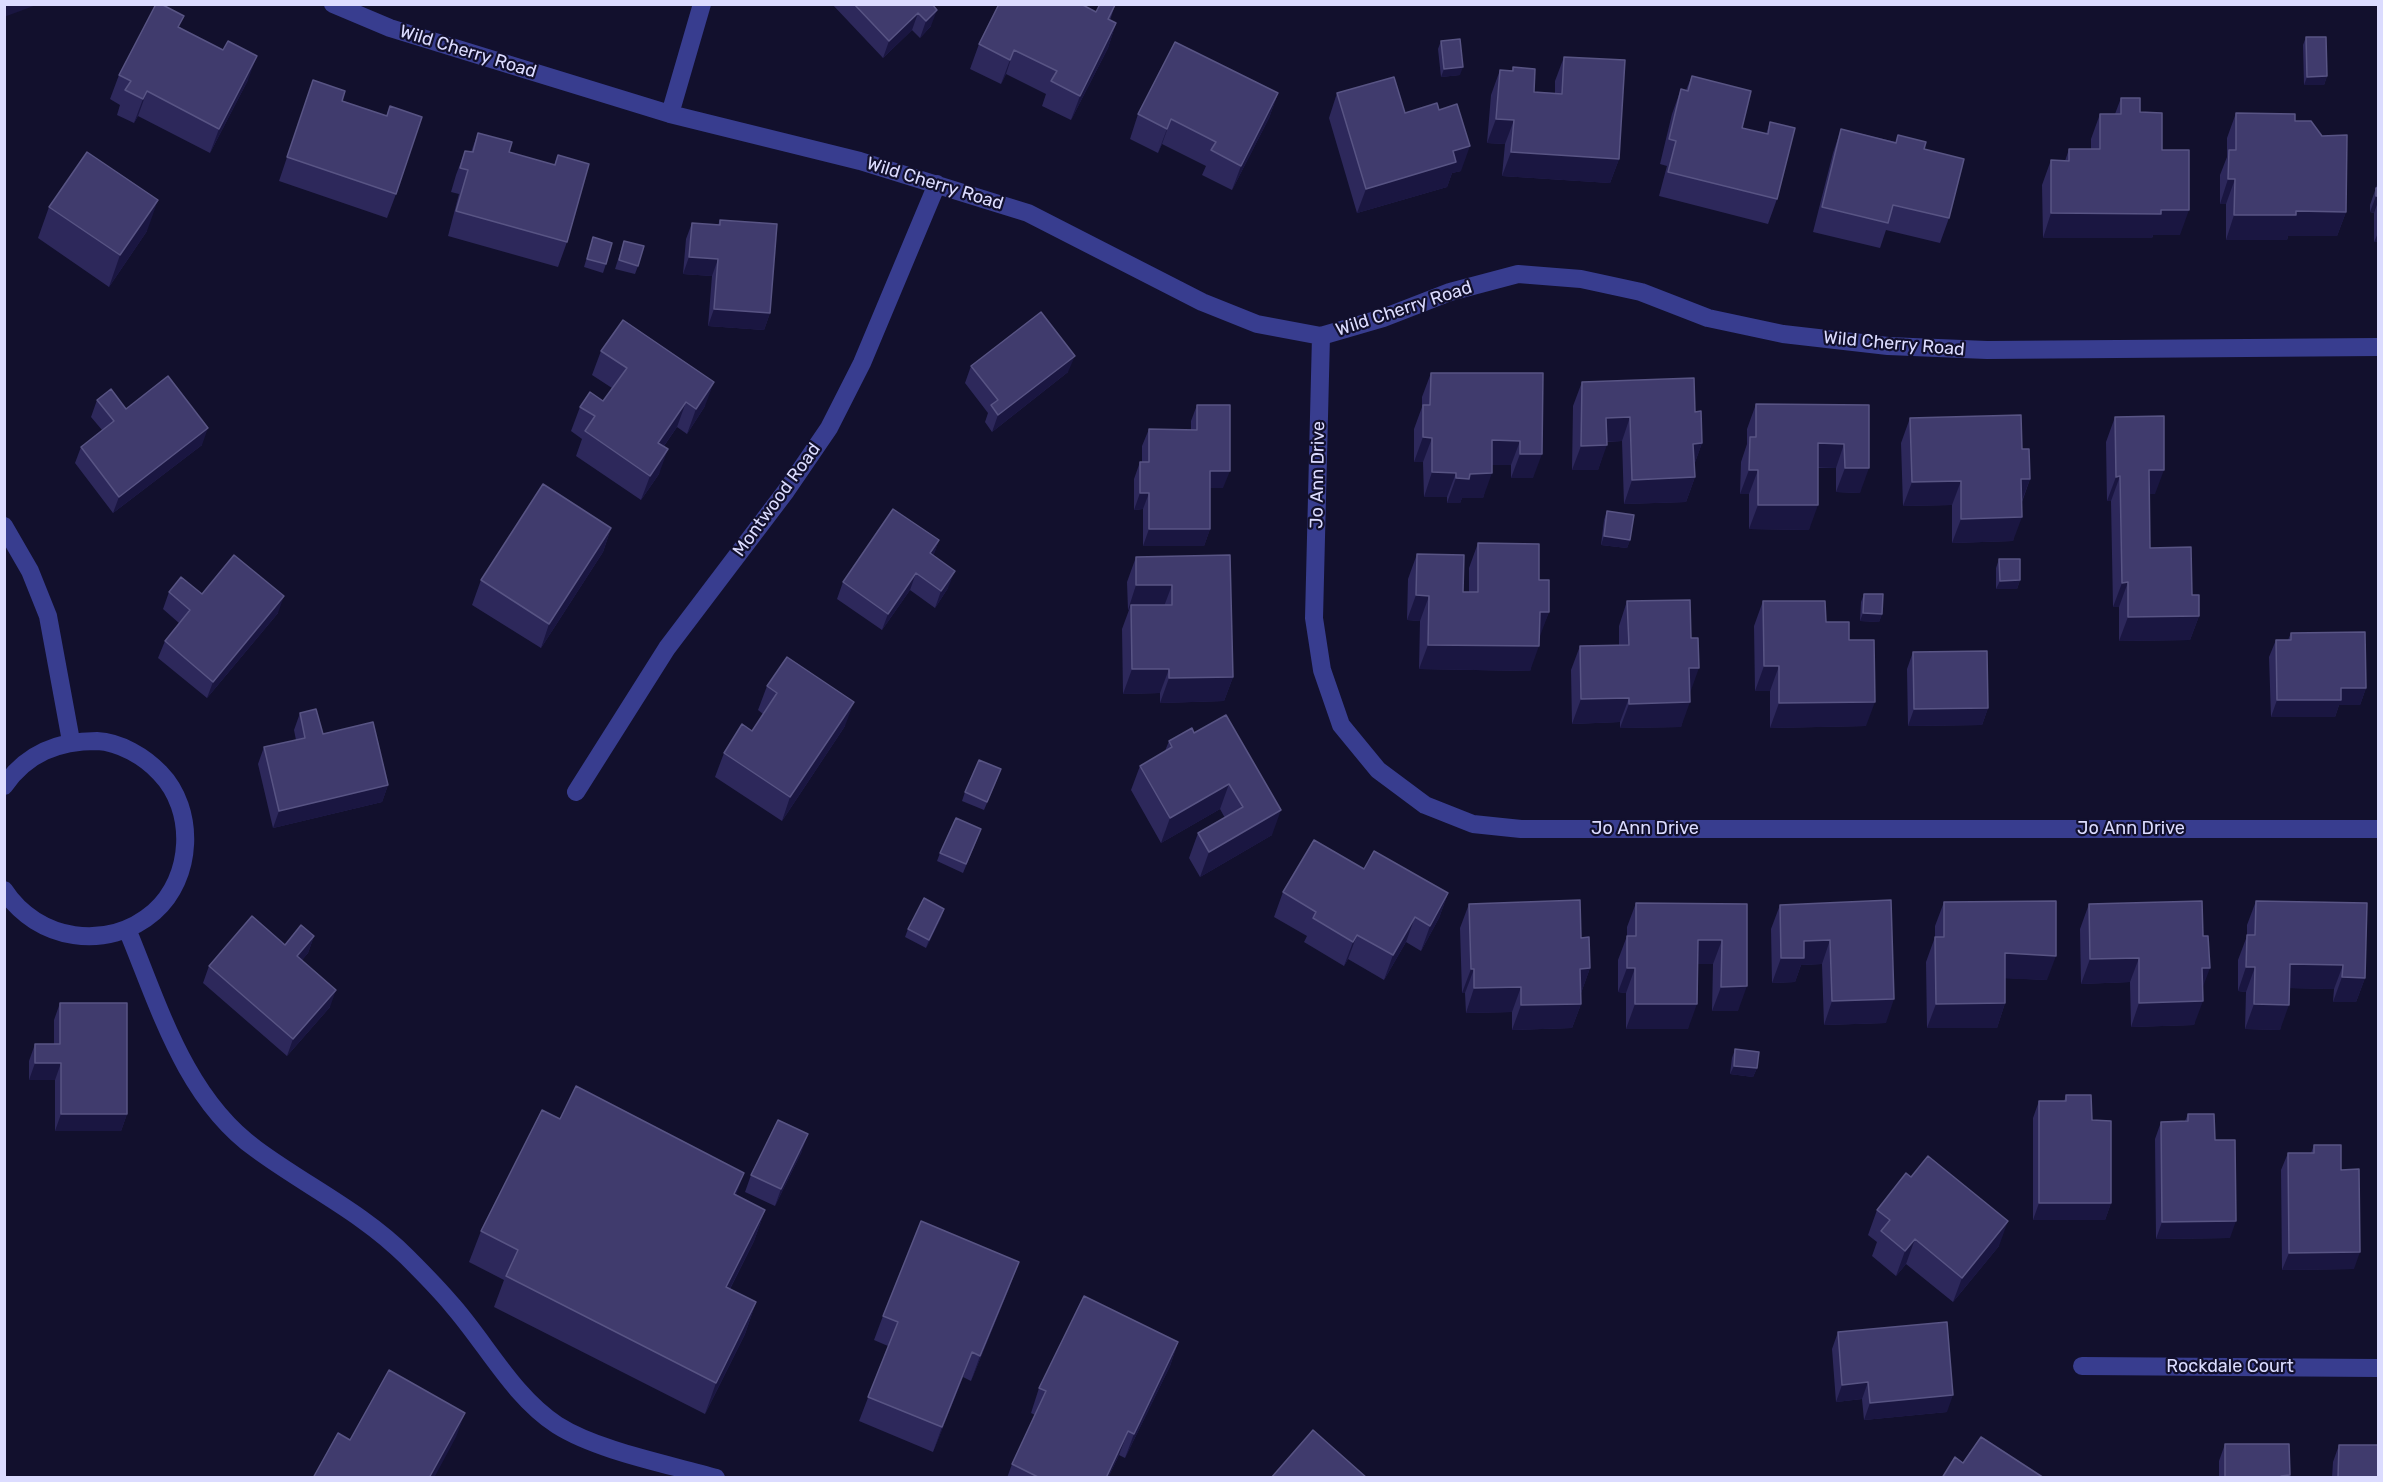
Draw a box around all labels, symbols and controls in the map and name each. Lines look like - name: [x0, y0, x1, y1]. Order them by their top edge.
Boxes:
- street label: Wild Cherry Road: [397, 21, 539, 83]
- street label: Wild Cherry Road: [864, 153, 1006, 215]
- street label: Wild Cherry Road: [1333, 277, 1475, 341]
- street label: Wild Cherry Road: [1822, 327, 1966, 361]
- street label: Jo Ann Drive: [1306, 421, 1330, 529]
- street label: Montwood Road: [729, 439, 825, 561]
- street label: Jo Ann Drive: [1591, 818, 1699, 840]
- street label: Jo Ann Drive: [2077, 818, 2185, 840]
- street label: Rockdale Court: [2166, 1356, 2294, 1378]

